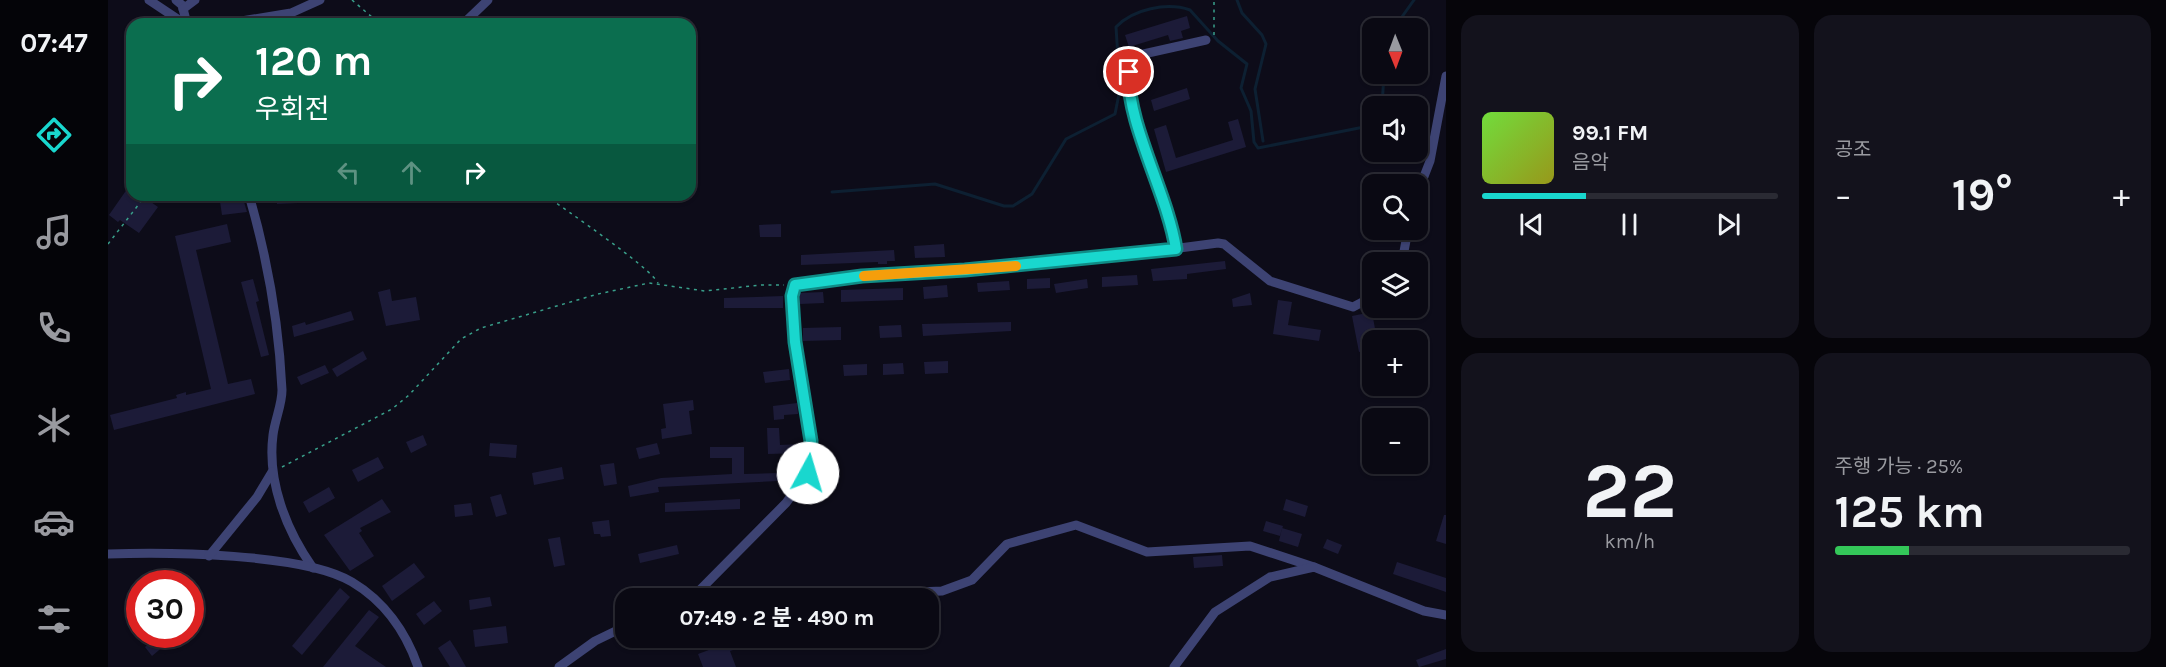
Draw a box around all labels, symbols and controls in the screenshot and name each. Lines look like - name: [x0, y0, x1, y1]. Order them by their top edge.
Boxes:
- north arrow: [1362, 18, 1428, 84]
- map controls: [1362, 18, 1428, 474]
- text: 07:47: [20, 27, 88, 59]
- text: 120 m: [255, 36, 372, 86]
- icon: right: [156, 42, 234, 120]
- pin: [1103, 46, 1154, 97]
- icon: arrive: [1112, 55, 1145, 88]
- text: 우회전: [255, 93, 330, 125]
- button: sound: [1362, 96, 1428, 162]
- icon: directions: [33, 114, 75, 156]
- text: 99.1 FM: [1572, 120, 1648, 146]
- text: 공조: [1835, 138, 1871, 161]
- text: 음악: [1572, 151, 1609, 174]
- icon: left: [332, 156, 365, 189]
- icon: ahead: [395, 156, 428, 189]
- icon: right: [458, 156, 491, 189]
- text: 19°: [1952, 169, 2013, 221]
- button: search: [1362, 174, 1428, 240]
- text: −: [1835, 176, 1852, 214]
- text: +: [2113, 176, 2130, 214]
- icon: previous: [1515, 208, 1548, 241]
- icon: pause: [1613, 208, 1646, 241]
- icon: next: [1712, 208, 1745, 241]
- icon: music: [33, 211, 75, 253]
- button: layers: [1362, 252, 1428, 318]
- icon: phone: [33, 307, 75, 349]
- button: +: [1362, 330, 1428, 396]
- icon: climate: [33, 404, 75, 446]
- button: −: [1362, 408, 1428, 474]
- position arrow: [776, 441, 840, 505]
- text: 22: [1583, 445, 1677, 537]
- text: 주행 가능 · 25%: [1835, 455, 1963, 478]
- text: 125 km: [1835, 486, 1985, 538]
- icon: car: [33, 501, 75, 543]
- text: km/h: [1604, 530, 1655, 553]
- speed limit sign: 30: [126, 570, 204, 648]
- icon: filters: [33, 598, 75, 640]
- text: 07:49 · 2 분 · 490 m: [679, 605, 875, 631]

